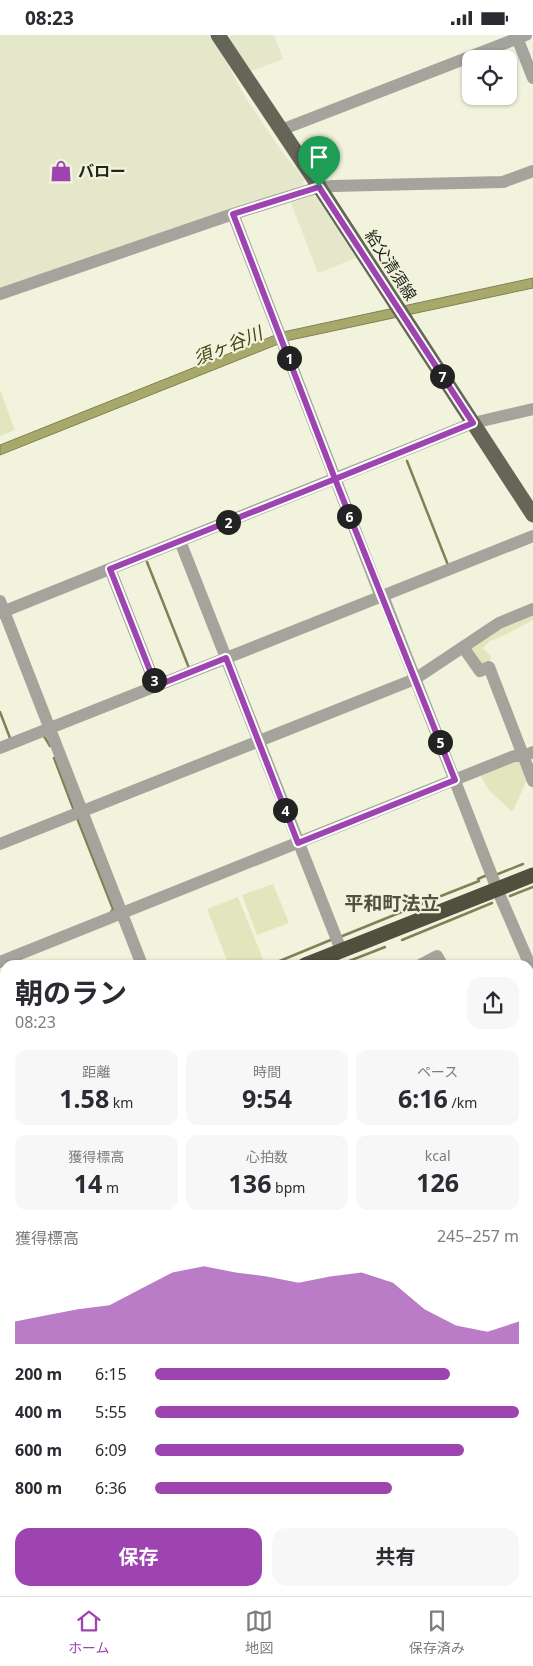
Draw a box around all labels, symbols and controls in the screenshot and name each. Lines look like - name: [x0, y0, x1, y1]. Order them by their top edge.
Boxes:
- text: 08:23: [25, 5, 74, 31]
- map controls: [462, 50, 517, 105]
- button: locate: [462, 50, 517, 105]
- pin: [298, 136, 340, 187]
- icon: arrive: [305, 143, 333, 171]
- shop icon: バロー: [48, 158, 74, 184]
- place label: バロー: [78, 160, 126, 182]
- street label: 給父清須線: [360, 225, 422, 305]
- water label: 須ヶ谷川: [190, 320, 267, 370]
- pin: 1: [276, 345, 302, 371]
- text: 1: [285, 349, 294, 368]
- pin: 7: [430, 363, 454, 389]
- text: 7: [438, 367, 447, 386]
- pin: 6: [336, 503, 362, 529]
- text: 6: [345, 507, 354, 526]
- pin: 2: [216, 509, 240, 535]
- text: 2: [224, 513, 233, 532]
- pin: 3: [142, 667, 166, 693]
- text: 3: [150, 671, 159, 690]
- pin: 5: [428, 729, 452, 755]
- text: 5: [436, 733, 445, 752]
- pin: 4: [272, 797, 298, 823]
- text: 4: [281, 801, 290, 820]
- district label: 平和町法立: [344, 890, 440, 916]
- text: 朝のラン: [15, 973, 127, 1011]
- button: share: [467, 977, 519, 1029]
- text: 08:23: [15, 1011, 56, 1033]
- text: 距離: [82, 1062, 110, 1081]
- text: 時間: [253, 1062, 281, 1081]
- text: ペース: [417, 1062, 458, 1081]
- text: 1.58: [59, 1081, 109, 1115]
- text: 9:54: [242, 1081, 292, 1115]
- text: 6:16: [398, 1081, 448, 1115]
- text: km: [109, 1093, 133, 1112]
- text: /km: [448, 1093, 477, 1112]
- text: kcal: [425, 1146, 451, 1165]
- text: 獲得標高: [68, 1147, 124, 1166]
- text: 心拍数: [246, 1147, 288, 1166]
- text: 126: [416, 1165, 459, 1199]
- text: 14: [74, 1166, 102, 1200]
- text: 136: [229, 1166, 271, 1200]
- text: m: [102, 1178, 119, 1197]
- text: bpm: [271, 1178, 305, 1197]
- text: 245–257 m: [437, 1225, 519, 1247]
- text: 獲得標高: [15, 1227, 79, 1249]
- text: 200 m: [15, 1363, 62, 1385]
- text: 6:15: [95, 1363, 127, 1385]
- text: 400 m: [15, 1401, 62, 1423]
- text: 5:55: [95, 1401, 127, 1423]
- text: 600 m: [15, 1439, 62, 1461]
- text: 6:09: [95, 1439, 127, 1461]
- text: 800 m: [15, 1477, 62, 1499]
- text: 6:36: [95, 1477, 127, 1499]
- button: 保存: [15, 1528, 262, 1586]
- button: 共有: [272, 1528, 519, 1586]
- tab: ホーム: [68, 1607, 109, 1657]
- tab: 地図: [245, 1607, 273, 1657]
- tab: 保存済み: [409, 1607, 465, 1657]

